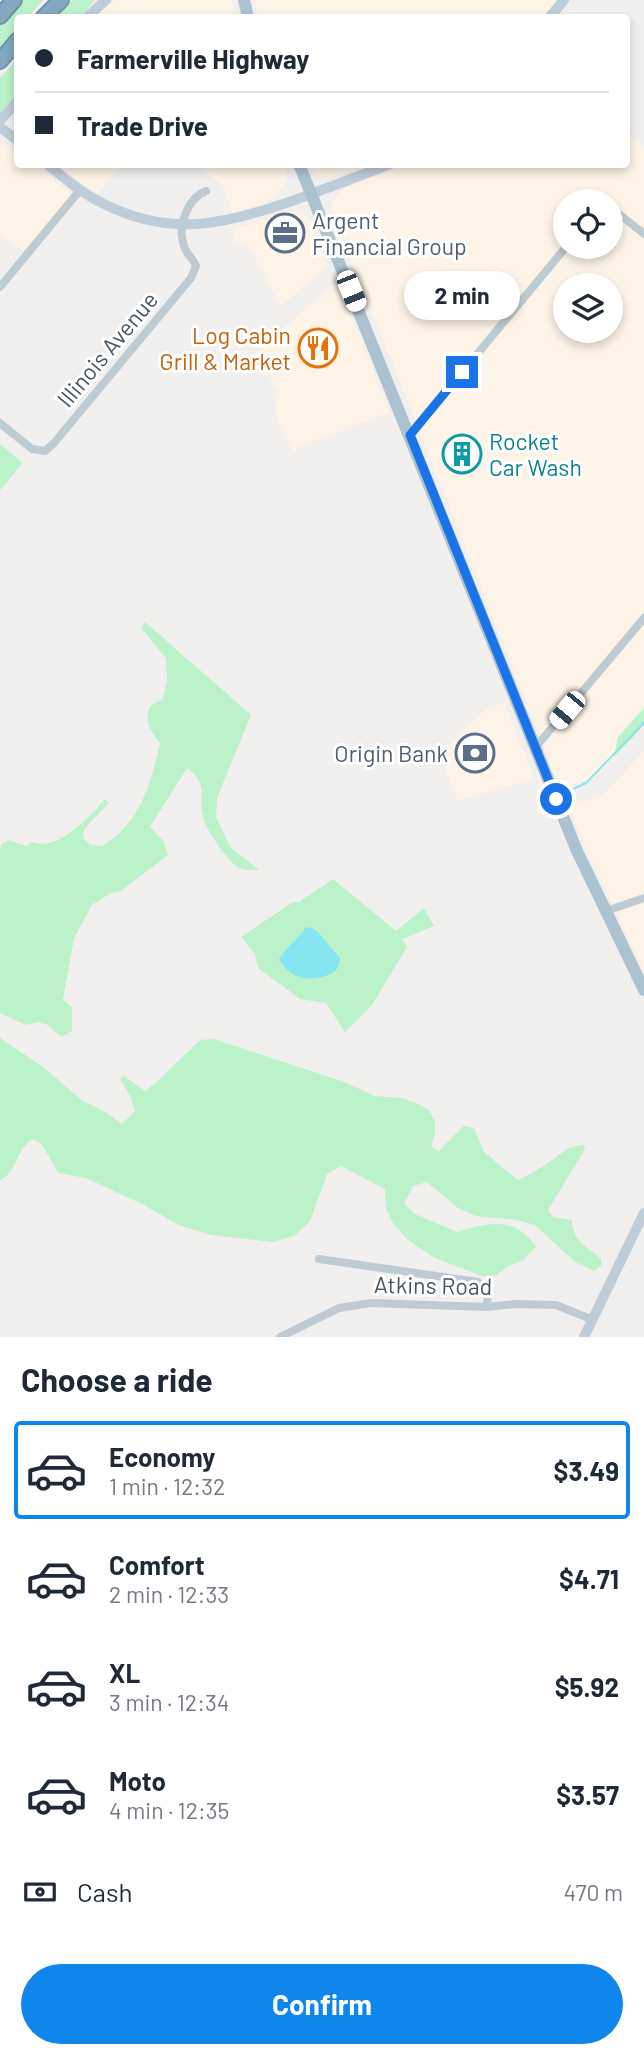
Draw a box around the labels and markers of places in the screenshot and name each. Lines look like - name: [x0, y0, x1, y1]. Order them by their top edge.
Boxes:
- place label: Argent Financial Group: [312, 206, 467, 260]
- office icon: Argent Financial Group: [264, 212, 306, 254]
- place label: Log Cabin Grill & Market: [160, 321, 291, 375]
- restaurant icon: Log Cabin Grill & Market: [297, 327, 339, 369]
- place label: Rocket Car Wash: [489, 427, 582, 481]
- building icon: Rocket Car Wash: [441, 433, 483, 475]
- bank icon: Origin Bank: [454, 732, 496, 774]
- place label: Origin Bank: [334, 739, 448, 767]

